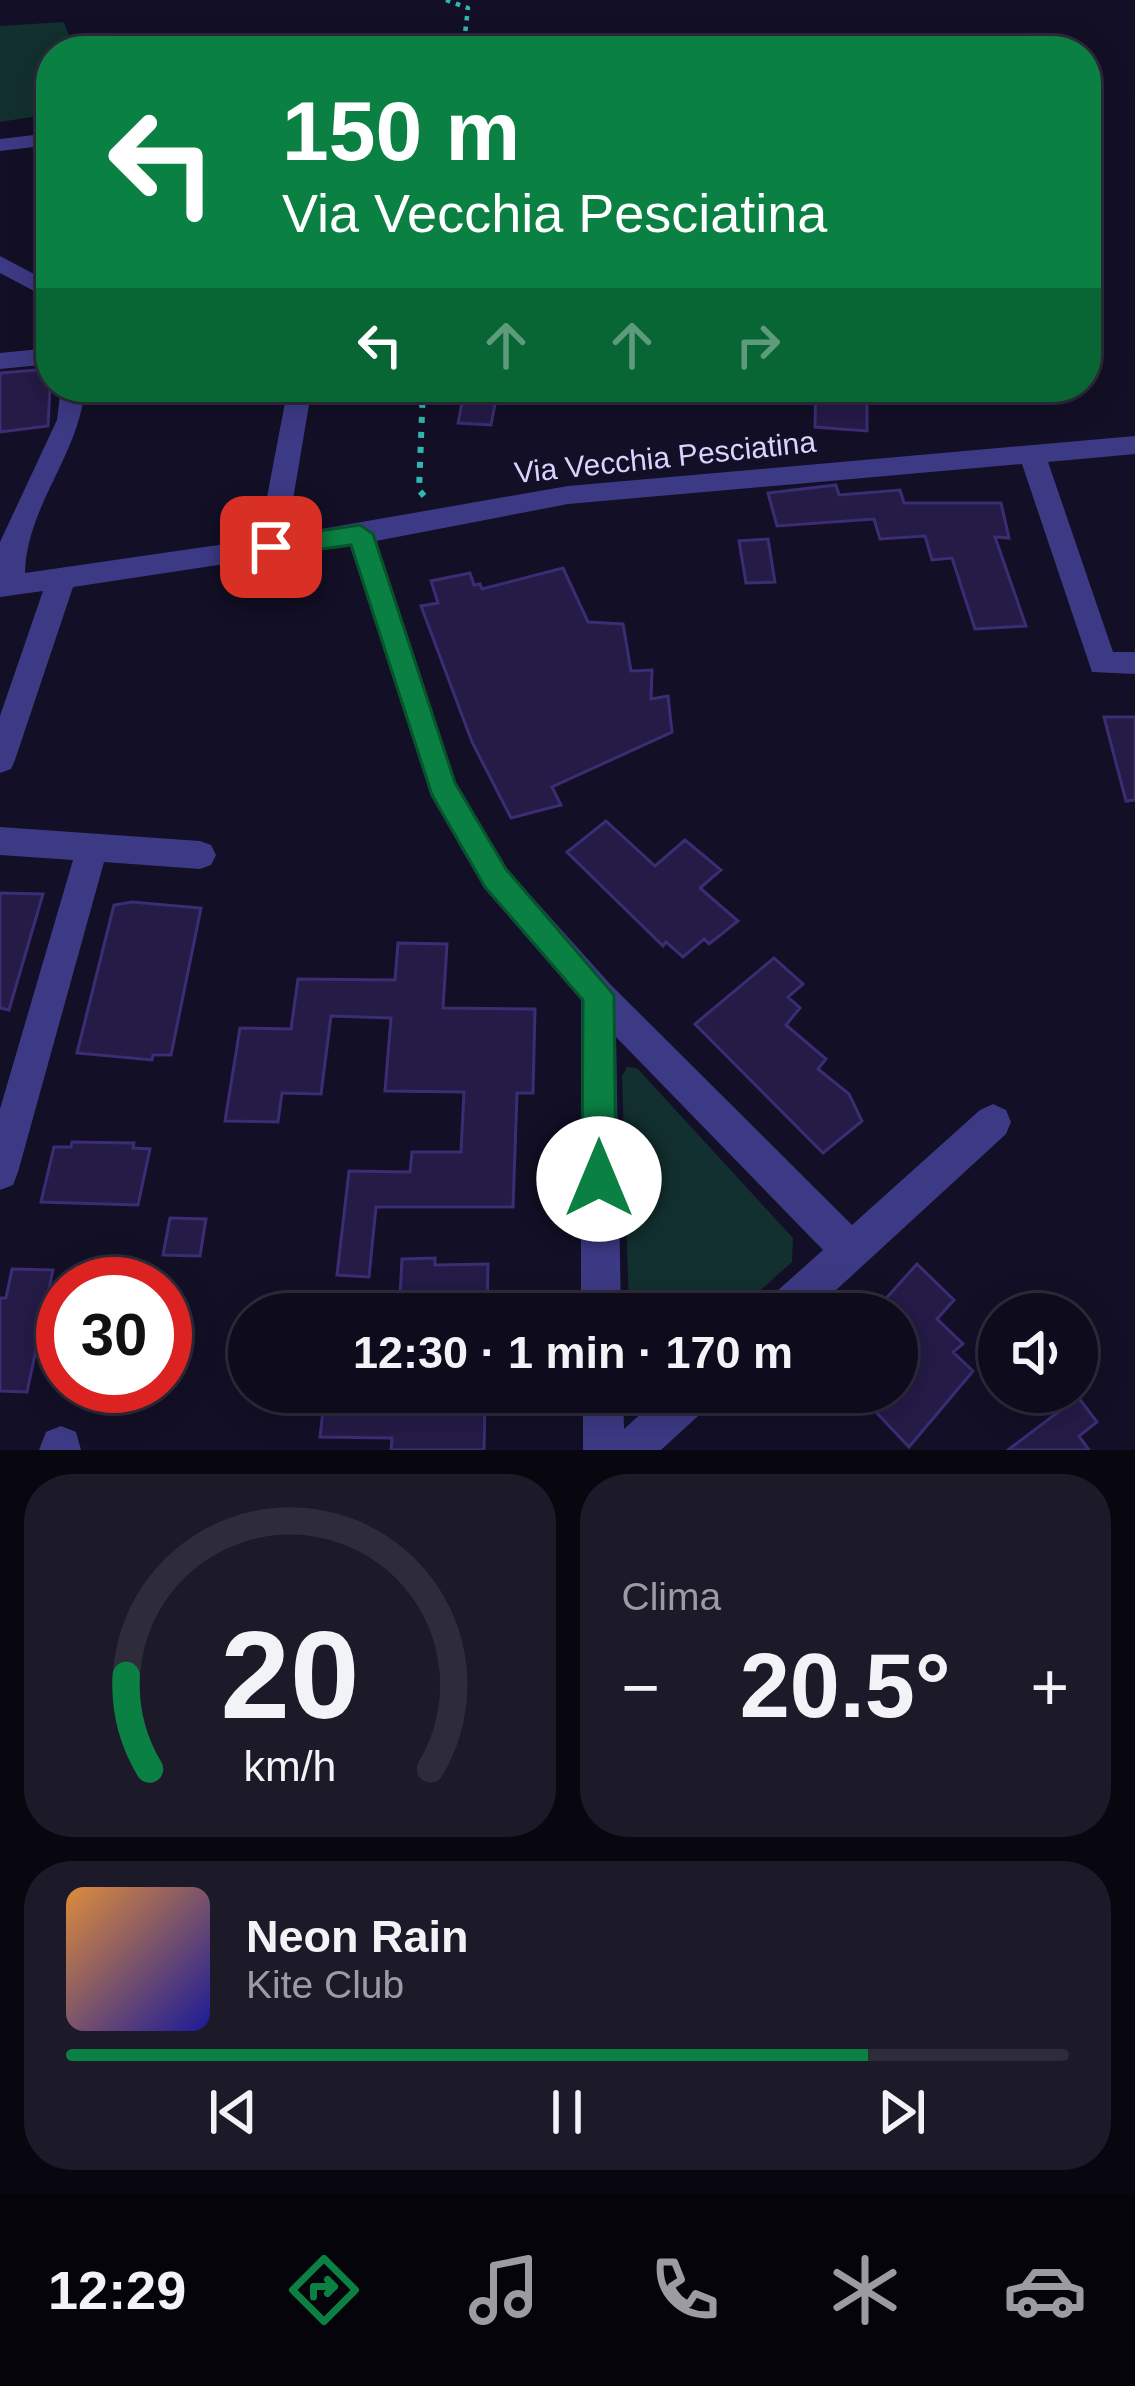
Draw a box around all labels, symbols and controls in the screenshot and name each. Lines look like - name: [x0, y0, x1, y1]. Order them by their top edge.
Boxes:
- icon: left: [84, 84, 240, 240]
- text: 150 m: [282, 84, 520, 178]
- text: Via Vecchia Pesciatina: [282, 183, 827, 243]
- icon: left: [347, 312, 413, 378]
- icon: ahead: [473, 312, 539, 378]
- icon: ahead: [599, 312, 665, 378]
- icon: right: [725, 312, 791, 378]
- street label: Via Vecchia Pesciatina: [513, 425, 818, 489]
- pin: [220, 496, 322, 598]
- icon: arrive: [238, 514, 304, 580]
- position arrow: [536, 1116, 662, 1242]
- speed limit sign: 30: [36, 1257, 192, 1413]
- map controls: [978, 1293, 1098, 1413]
- button: sound: [978, 1293, 1098, 1413]
- text: 12:30 · 1 min · 170 m: [353, 1327, 793, 1378]
- text: Clima: [622, 1575, 721, 1618]
- text: 20: [220, 1605, 359, 1744]
- text: 20.5°: [740, 1636, 951, 1736]
- text: −: [622, 1650, 660, 1724]
- text: +: [1030, 1650, 1069, 1724]
- text: km/h: [243, 1741, 336, 1789]
- text: Neon Rain: [246, 1911, 469, 1962]
- text: Kite Club: [246, 1963, 404, 2006]
- icon: previous: [200, 2079, 266, 2145]
- icon: pause: [534, 2079, 600, 2145]
- icon: next: [869, 2079, 935, 2145]
- icon: directions: [282, 2248, 366, 2332]
- icon: music: [462, 2248, 546, 2332]
- icon: phone: [643, 2248, 727, 2332]
- icon: climate: [823, 2248, 907, 2332]
- icon: car: [1003, 2248, 1087, 2332]
- text: 12:29: [48, 2260, 186, 2320]

